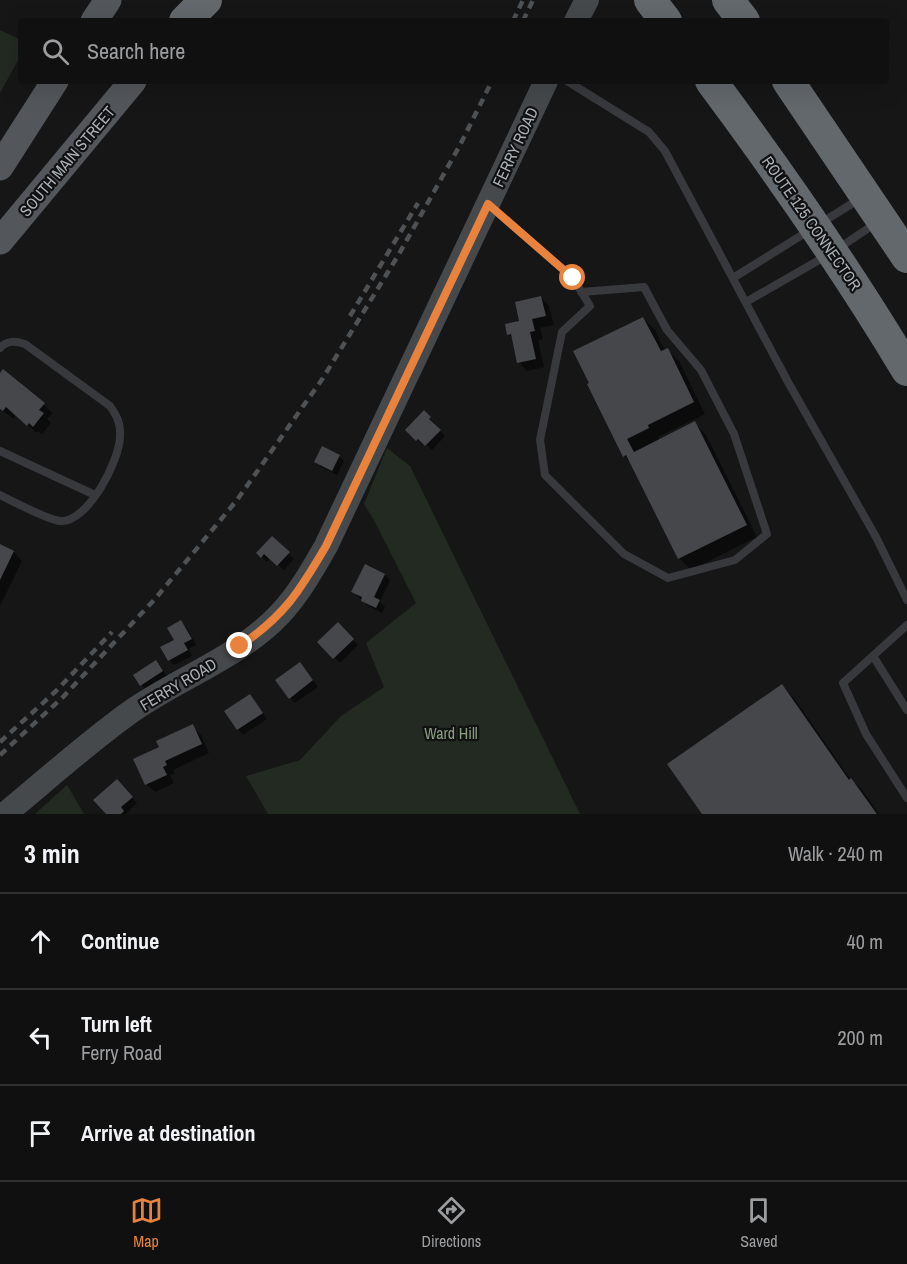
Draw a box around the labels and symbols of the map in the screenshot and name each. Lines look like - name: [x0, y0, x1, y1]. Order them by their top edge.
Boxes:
- street label: SOUTH MAIN STREET: [14, 101, 120, 221]
- street label: FERRY ROAD: [487, 104, 543, 190]
- street label: ROUTE 125 CONNECTOR: [757, 151, 867, 295]
- route start: [559, 264, 585, 290]
- route end: [226, 632, 252, 658]
- street label: FERRY ROAD: [136, 653, 220, 715]
- park label: Ward Hill: [424, 722, 478, 744]

